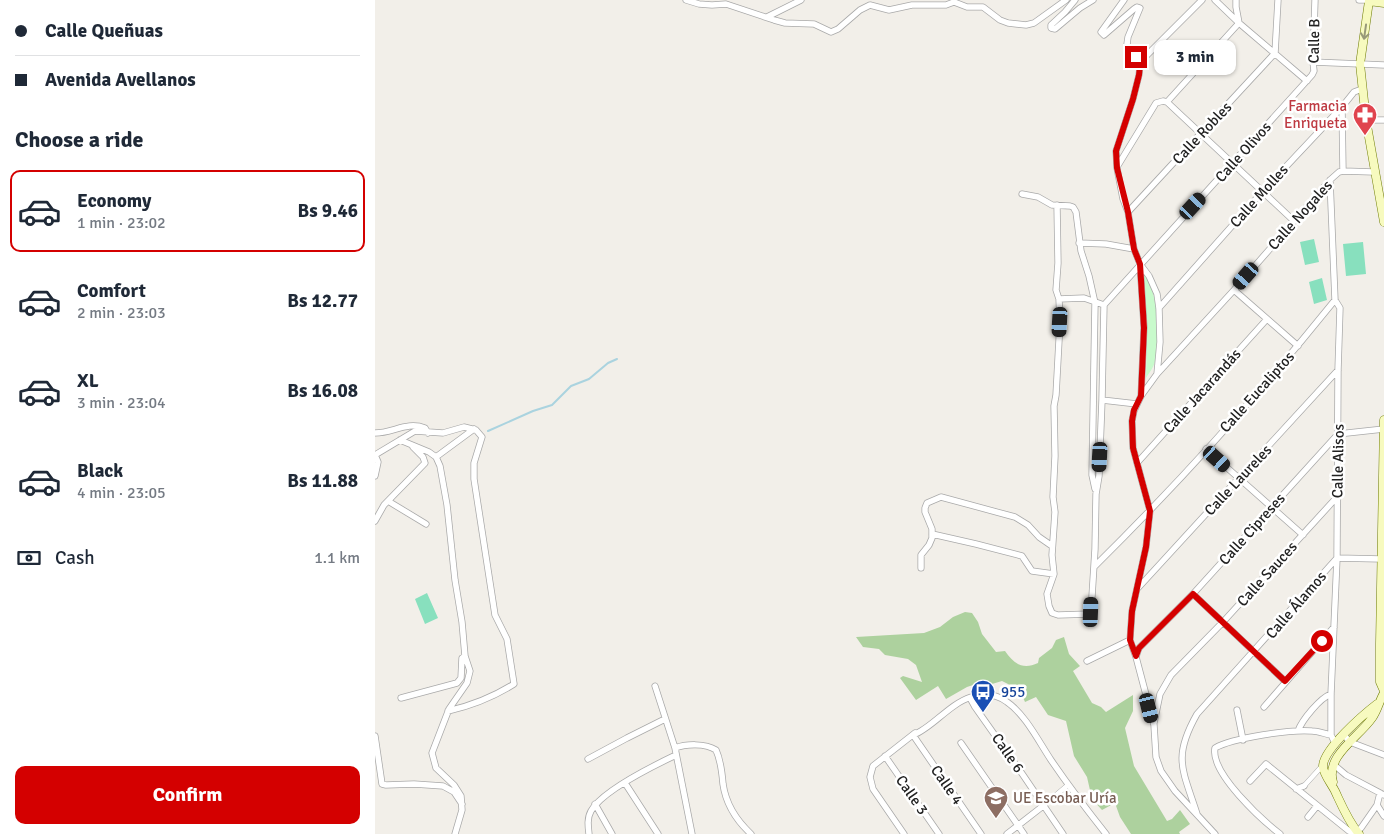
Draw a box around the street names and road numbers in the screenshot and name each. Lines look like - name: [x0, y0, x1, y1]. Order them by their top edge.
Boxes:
- street label: Calle B: [1305, 18, 1323, 64]
- street label: Calle Robles: [1169, 98, 1236, 168]
- street label: Calle Olivos: [1211, 118, 1275, 186]
- street label: Calle Molles: [1226, 161, 1292, 231]
- street label: Calle Nogales: [1264, 176, 1336, 254]
- street label: Calle Jacarandás: [1159, 345, 1245, 437]
- street label: Calle Eucaliptos: [1216, 347, 1298, 436]
- street label: Calle Alisos: [1328, 423, 1348, 498]
- street label: Calle Laureles: [1201, 440, 1276, 519]
- street label: Calle Cipreses: [1215, 489, 1289, 569]
- street label: Calle Sauces: [1233, 538, 1301, 610]
- street label: Calle Álamos: [1261, 567, 1330, 642]
- street label: Calle 6: [988, 730, 1028, 776]
- street label: Calle 4: [927, 762, 967, 808]
- street label: Calle 3: [892, 772, 932, 818]

